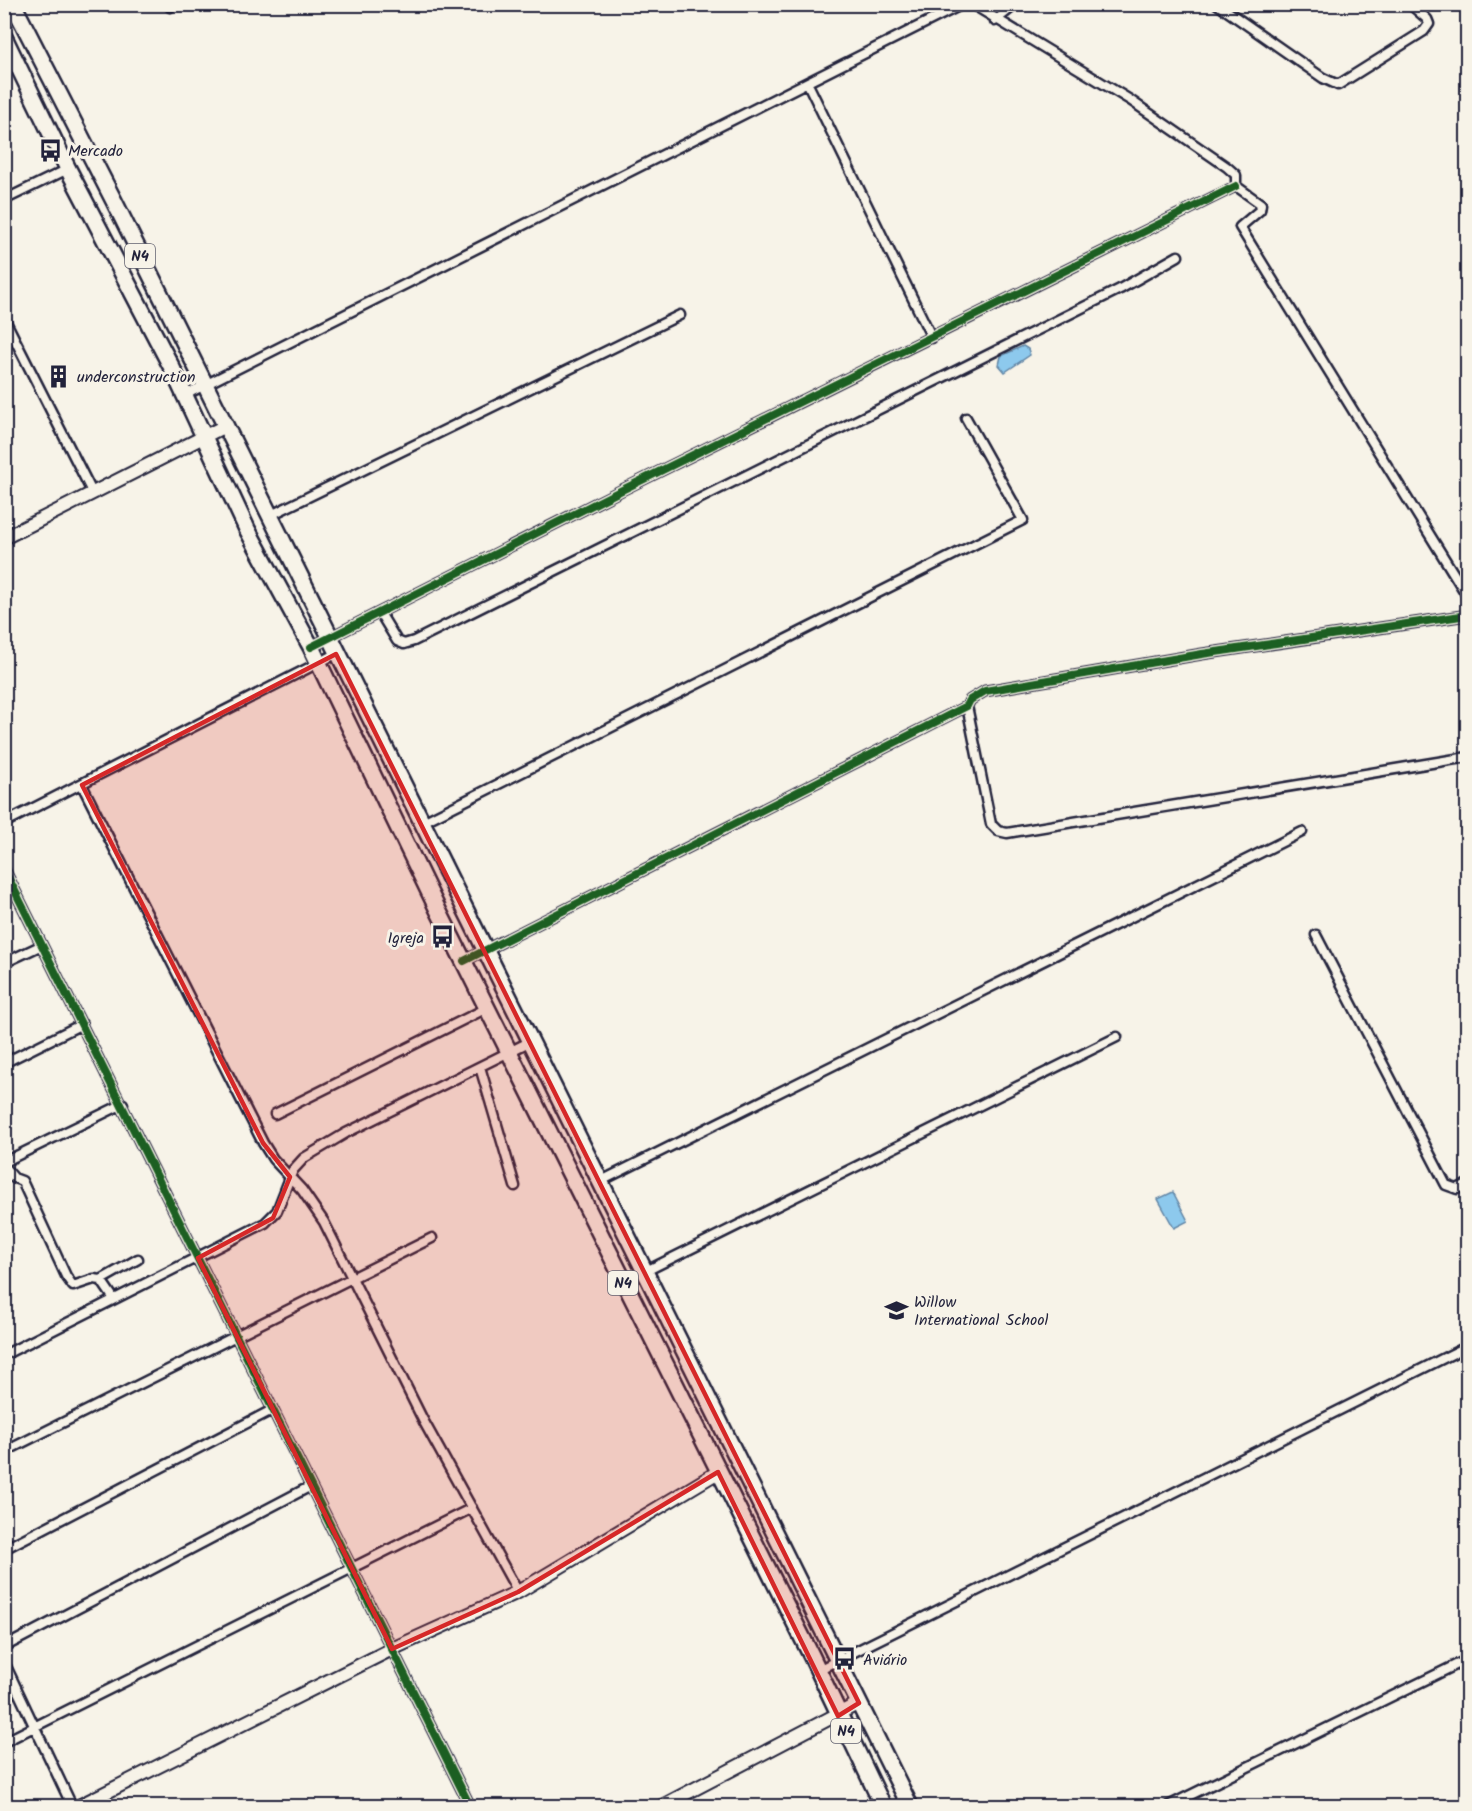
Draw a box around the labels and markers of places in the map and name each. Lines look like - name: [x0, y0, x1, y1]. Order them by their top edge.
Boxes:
- bus stop icon: Mercado: [37, 137, 63, 163]
- place label: Mercado: [68, 139, 123, 164]
- building icon: underconstruction: [46, 363, 72, 389]
- place label: underconstruction: [77, 365, 196, 390]
- bus stop icon: Igreja: [429, 924, 455, 950]
- place label: Igreja: [387, 926, 424, 951]
- place label: Willow International School: [914, 1290, 1049, 1333]
- school or university icon: Willow International School: [883, 1297, 909, 1323]
- bus stop icon: Aviário: [832, 1646, 858, 1672]
- place label: Aviário: [863, 1648, 907, 1673]

